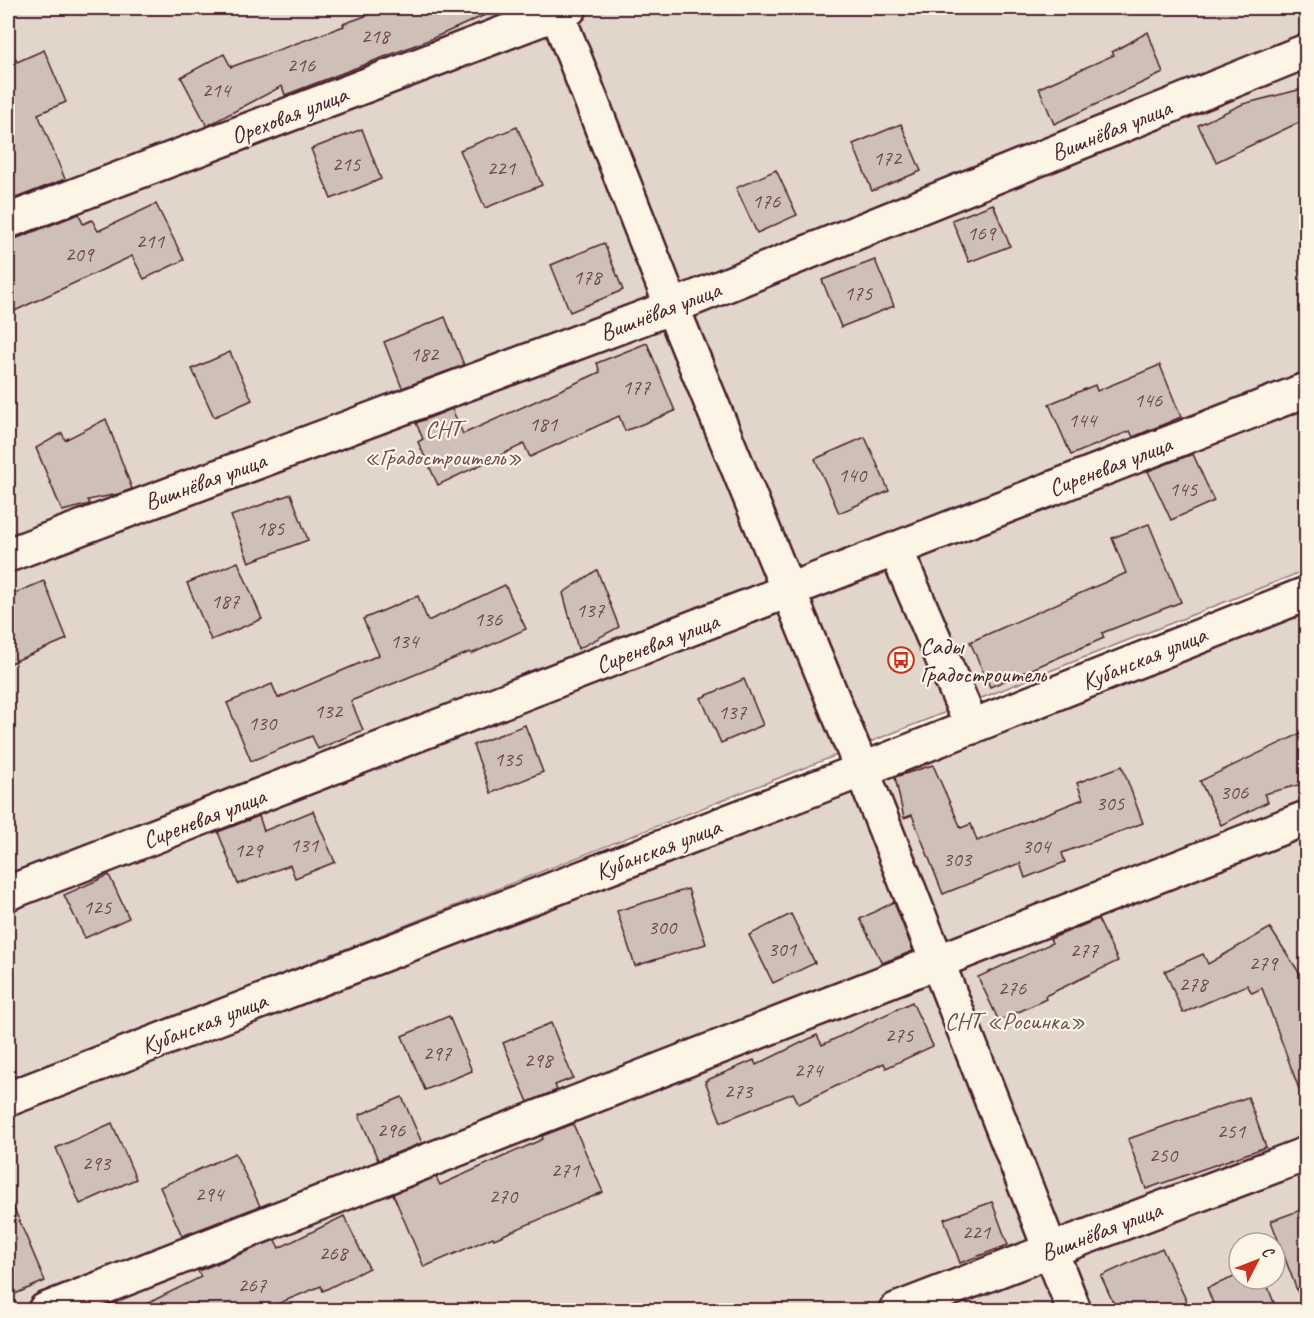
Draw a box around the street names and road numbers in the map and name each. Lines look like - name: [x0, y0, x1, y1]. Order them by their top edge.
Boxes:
- street label: Ореховая улица: [227, 79, 353, 151]
- street label: Вишнёвая улица: [1046, 92, 1177, 168]
- street label: Вишнёвая улица: [595, 274, 726, 348]
- street label: Сиреневая улица: [1044, 428, 1177, 503]
- street label: Вишнёвая улица: [140, 445, 271, 517]
- street label: Сиреневая улица: [591, 605, 724, 680]
- street label: Кубанская улица: [1077, 619, 1212, 697]
- street label: Сиреневая улица: [138, 780, 271, 855]
- street label: Кубанская улица: [591, 811, 726, 887]
- street label: Кубанская улица: [137, 985, 272, 1061]
- street label: Вишнёвая улица: [1036, 1194, 1167, 1268]

